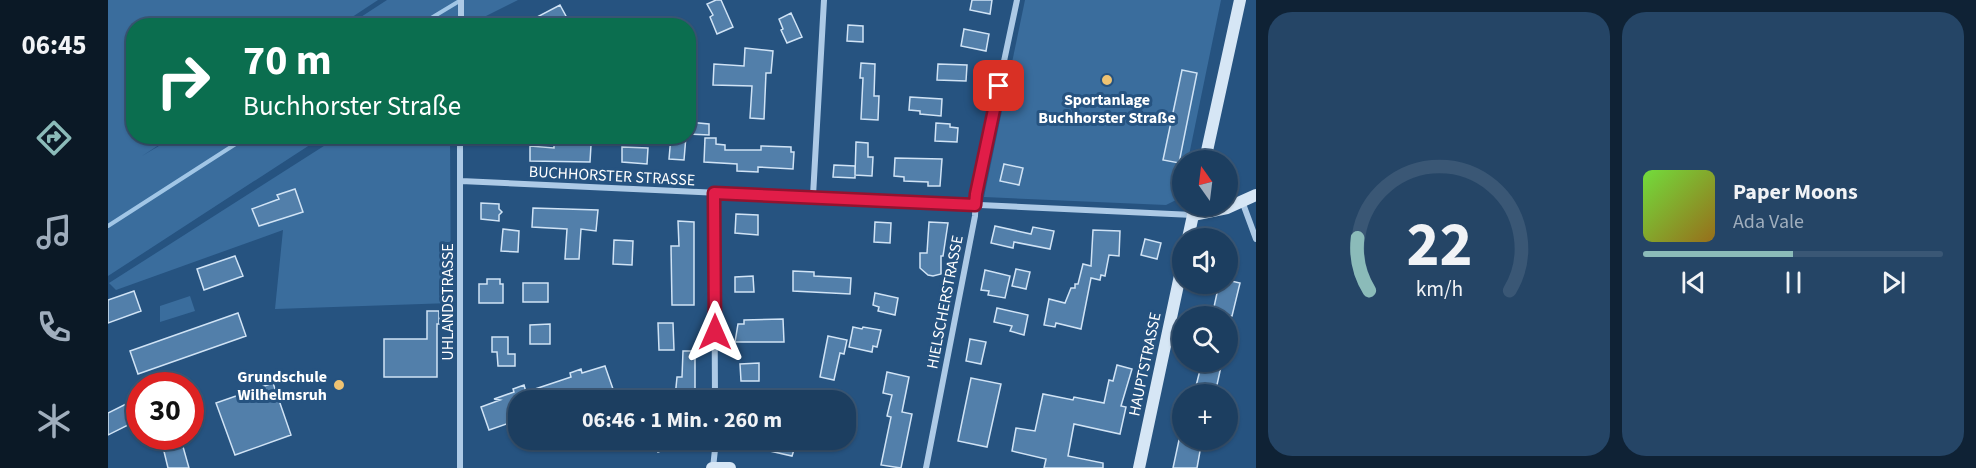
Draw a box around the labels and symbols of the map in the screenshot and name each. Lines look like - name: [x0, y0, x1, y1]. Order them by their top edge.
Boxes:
- pin: [973, 60, 1024, 111]
- marker: Sportanlage Buchhorster Straße: [1100, 73, 1114, 87]
- place label: Sportanlage Buchhorster Straße: [1038, 89, 1176, 129]
- north arrow: [1172, 150, 1238, 216]
- street label: BUCHHORSTER STRASSE: [528, 161, 696, 191]
- street label: HIELSCHERSTRASSE: [921, 233, 969, 371]
- street label: UHLANDSTRASSE: [437, 243, 459, 361]
- position arrow: [683, 300, 747, 364]
- street label: HAUPTSTRASSE: [1123, 310, 1167, 418]
- place label: Grundschule Wilhelmsruh: [237, 366, 327, 406]
- speed limit sign: 30: [126, 372, 204, 450]
- marker: Grundschule Wilhelmsruh: [332, 378, 346, 392]

